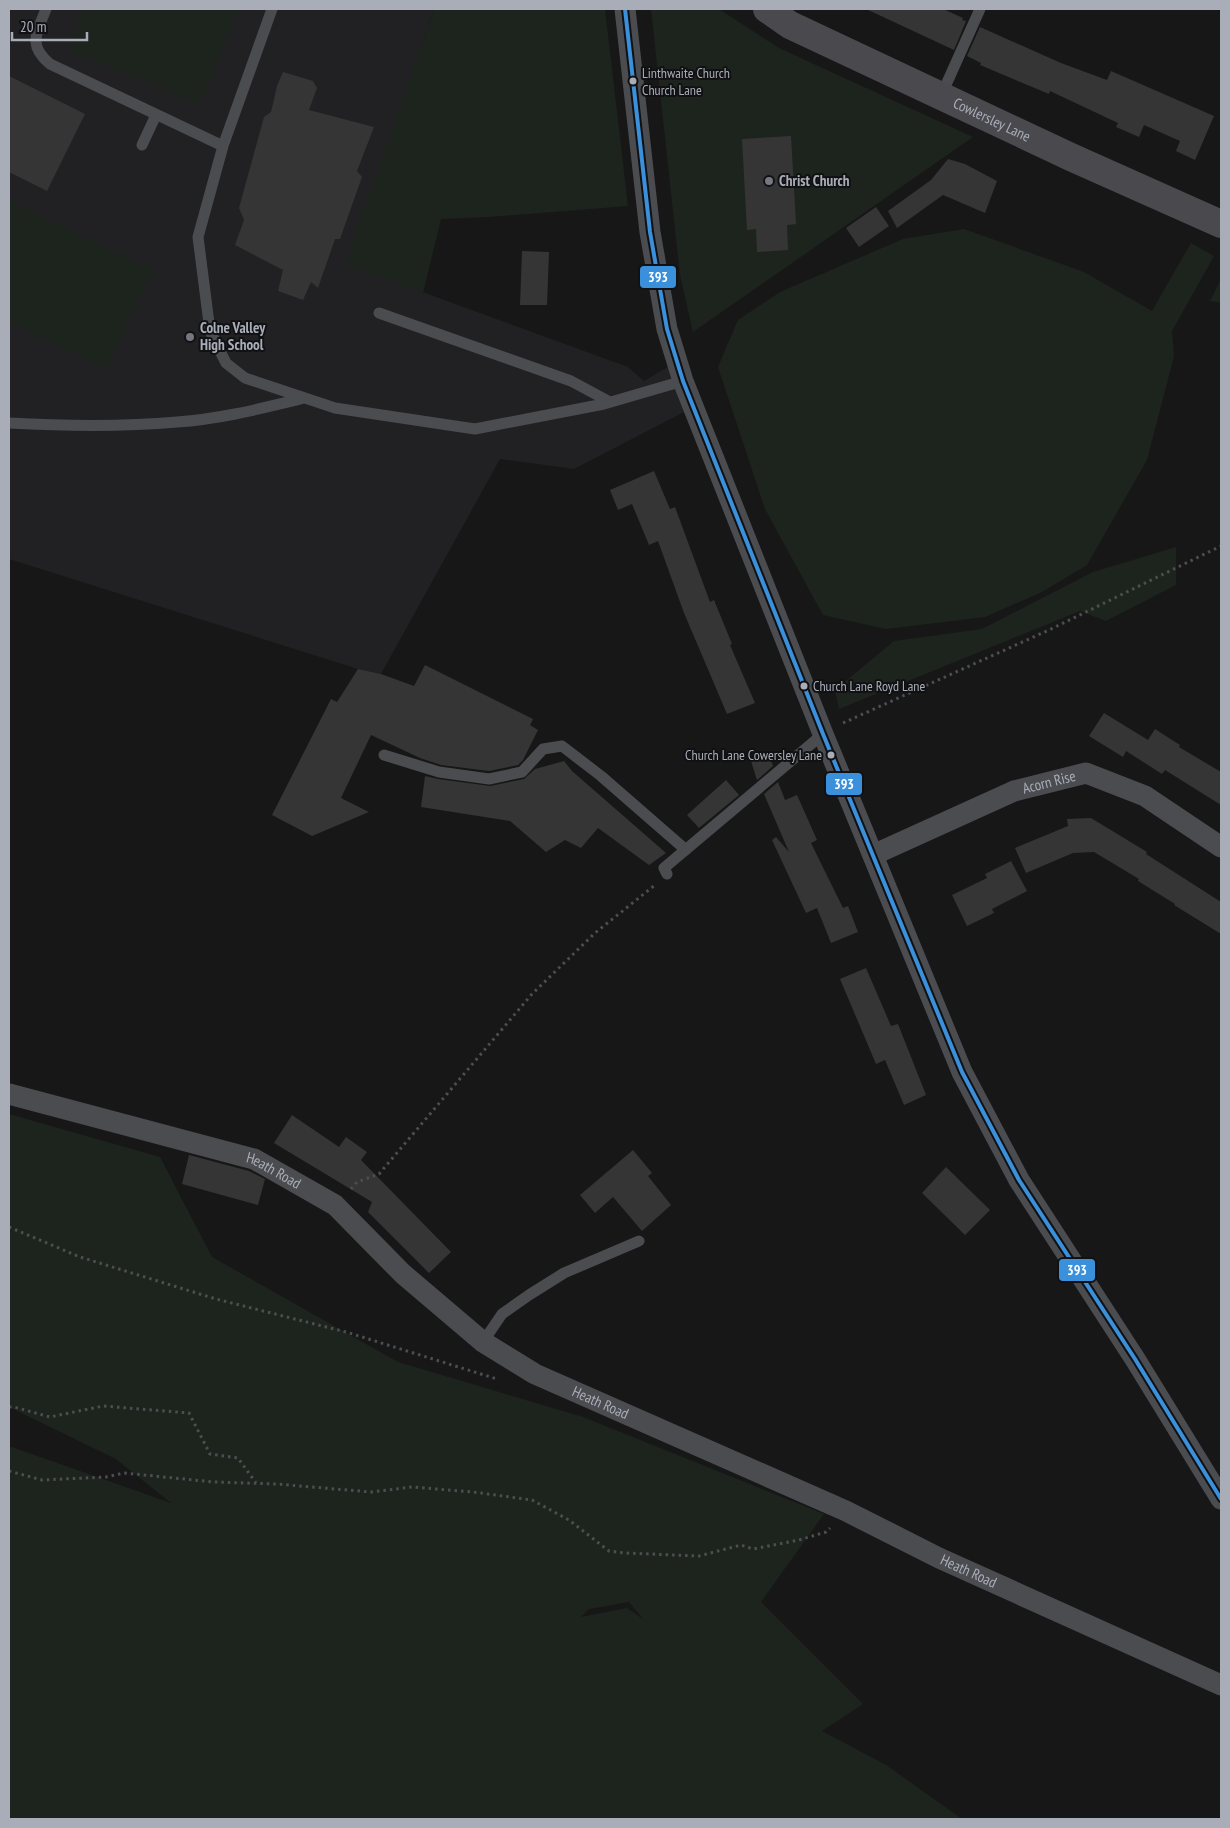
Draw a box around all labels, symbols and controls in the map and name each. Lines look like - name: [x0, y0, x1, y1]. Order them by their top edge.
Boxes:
- scale bar: [12, 10, 88, 42]
- text: 20 m: [20, 17, 46, 36]
- place label: Linthwaite Church Church Lane: [642, 64, 730, 99]
- marker: Linthwaite Church Church Lane: [628, 76, 638, 86]
- street label: Cowlersley Lane: [950, 93, 1034, 146]
- place label: Christ Church: [779, 171, 850, 190]
- marker: Christ Church: [763, 175, 775, 187]
- line badge: 393: [639, 265, 677, 289]
- text: 393: [648, 268, 668, 286]
- place label: Colne Valley High School: [200, 318, 266, 354]
- marker: Colne Valley High School: [184, 331, 196, 343]
- place label: Church Lane Royd Lane: [813, 677, 925, 695]
- marker: Church Lane Royd Lane: [799, 681, 809, 691]
- place label: Church Lane Cowersley Lane: [685, 746, 822, 764]
- marker: Church Lane Cowersley Lane: [826, 750, 836, 760]
- street label: Acorn Rise: [1020, 766, 1078, 798]
- line badge: 393: [825, 772, 863, 796]
- text: 393: [834, 775, 854, 793]
- street label: Heath Road: [245, 1147, 305, 1193]
- line badge: 393: [1058, 1258, 1096, 1282]
- text: 393: [1067, 1261, 1087, 1279]
- street label: Heath Road: [569, 1382, 632, 1423]
- street label: Heath Road: [938, 1550, 1000, 1592]

